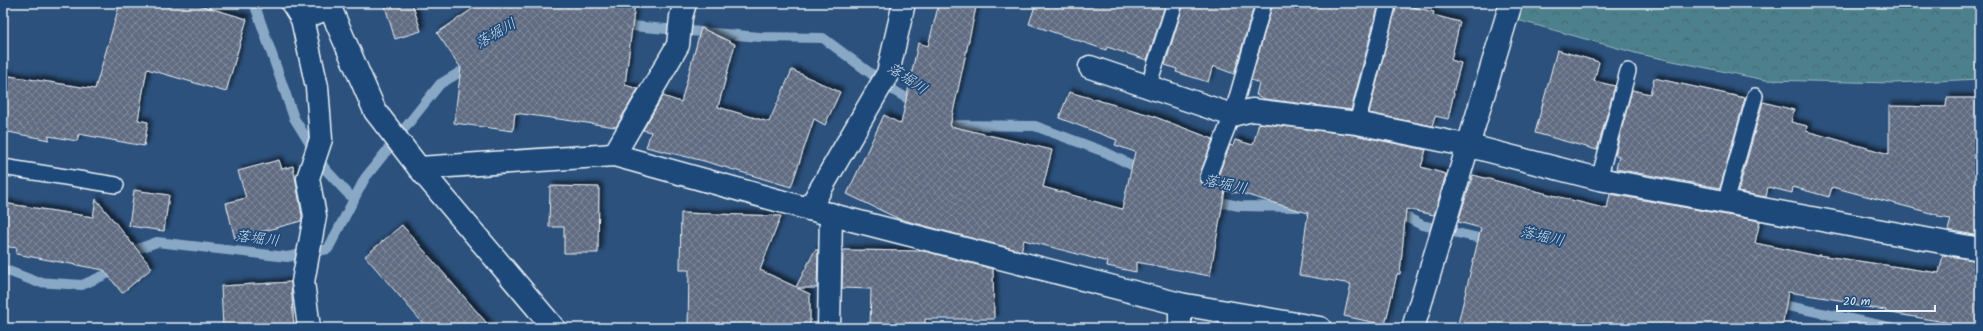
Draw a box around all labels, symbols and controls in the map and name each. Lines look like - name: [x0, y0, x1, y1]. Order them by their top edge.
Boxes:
- water label: 落堀川: [471, 12, 521, 56]
- water label: 落堀川: [882, 56, 932, 102]
- water label: 落堀川: [1200, 169, 1250, 201]
- water label: 落堀川: [1517, 220, 1567, 254]
- water label: 落堀川: [233, 224, 281, 254]
- scale bar: [1837, 287, 1935, 313]
- text: 20 m: [1843, 292, 1871, 311]

